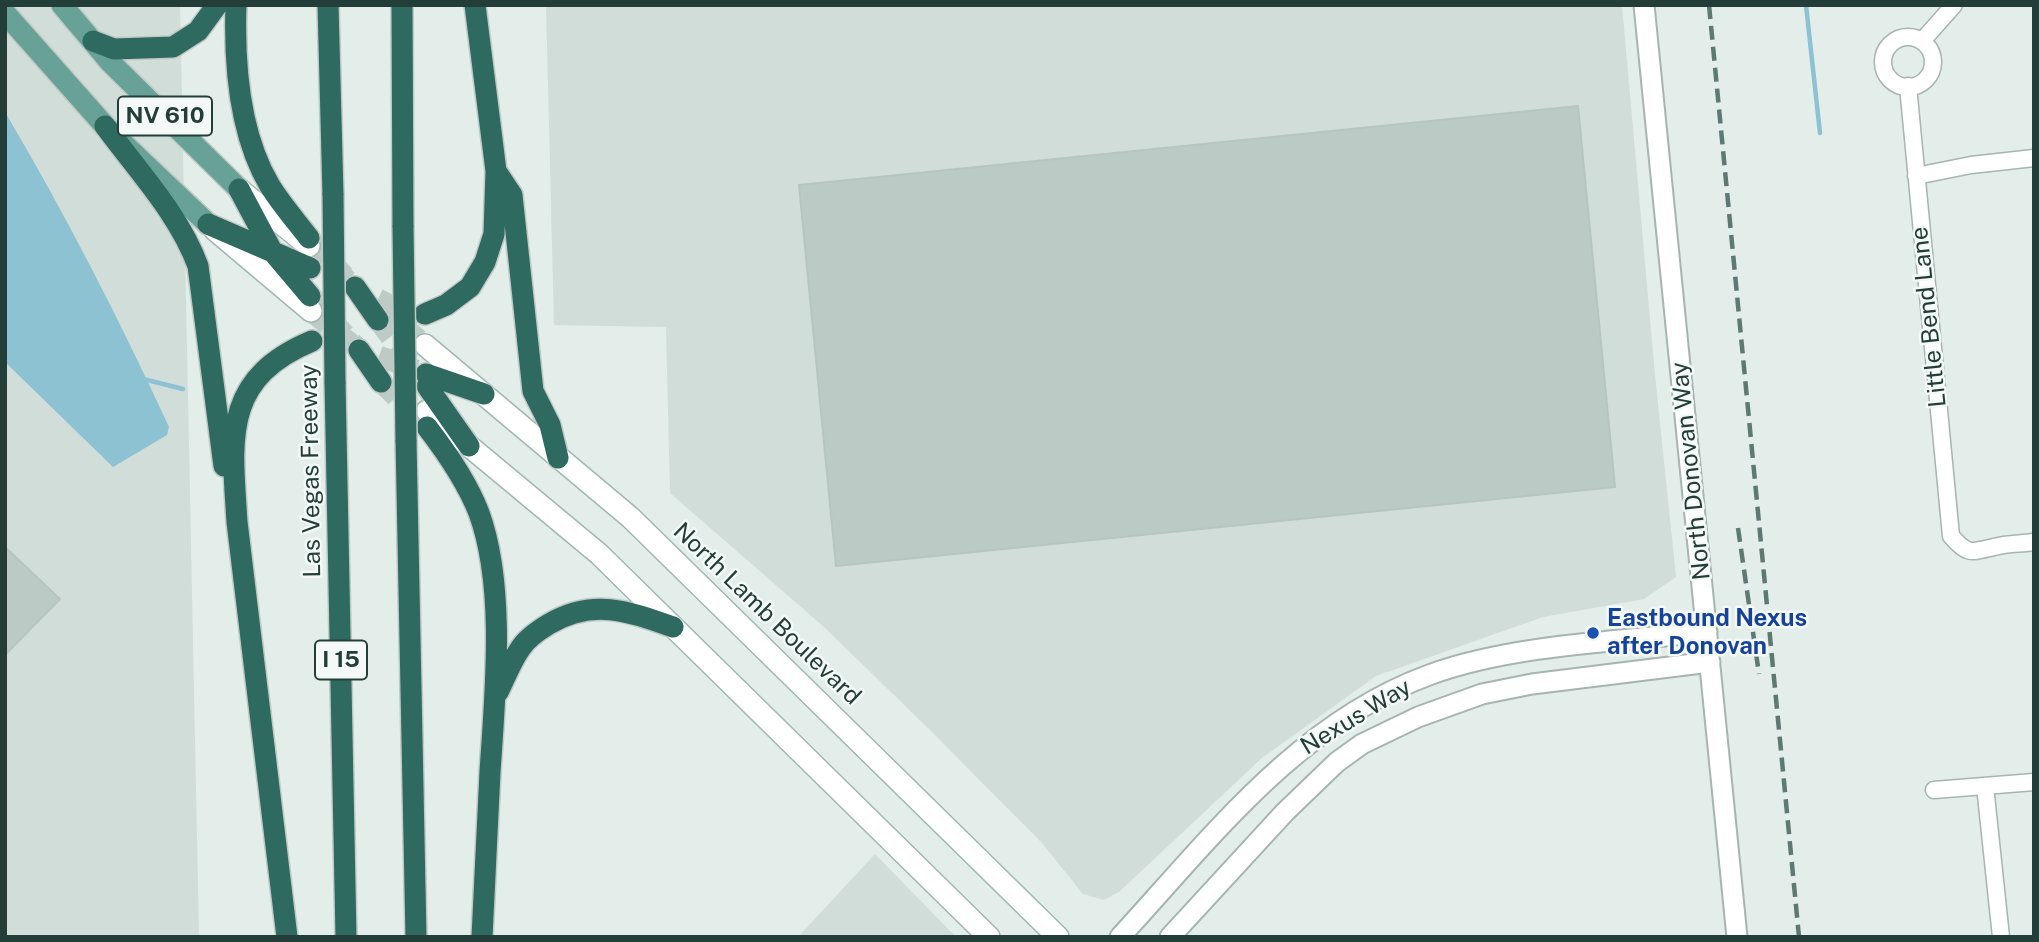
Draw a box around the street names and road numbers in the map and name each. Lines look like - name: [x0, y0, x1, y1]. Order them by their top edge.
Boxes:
- road number: NV 610: [118, 97, 212, 136]
- street label: Little Bend Lane: [1905, 225, 1953, 409]
- street label: North Donovan Way: [1665, 360, 1717, 582]
- street label: Las Vegas Freeway: [295, 364, 327, 578]
- street label: North Lamb Boulevard: [667, 517, 867, 711]
- road number: I 15: [315, 640, 367, 680]
- street label: Nexus Way: [1296, 673, 1416, 761]

